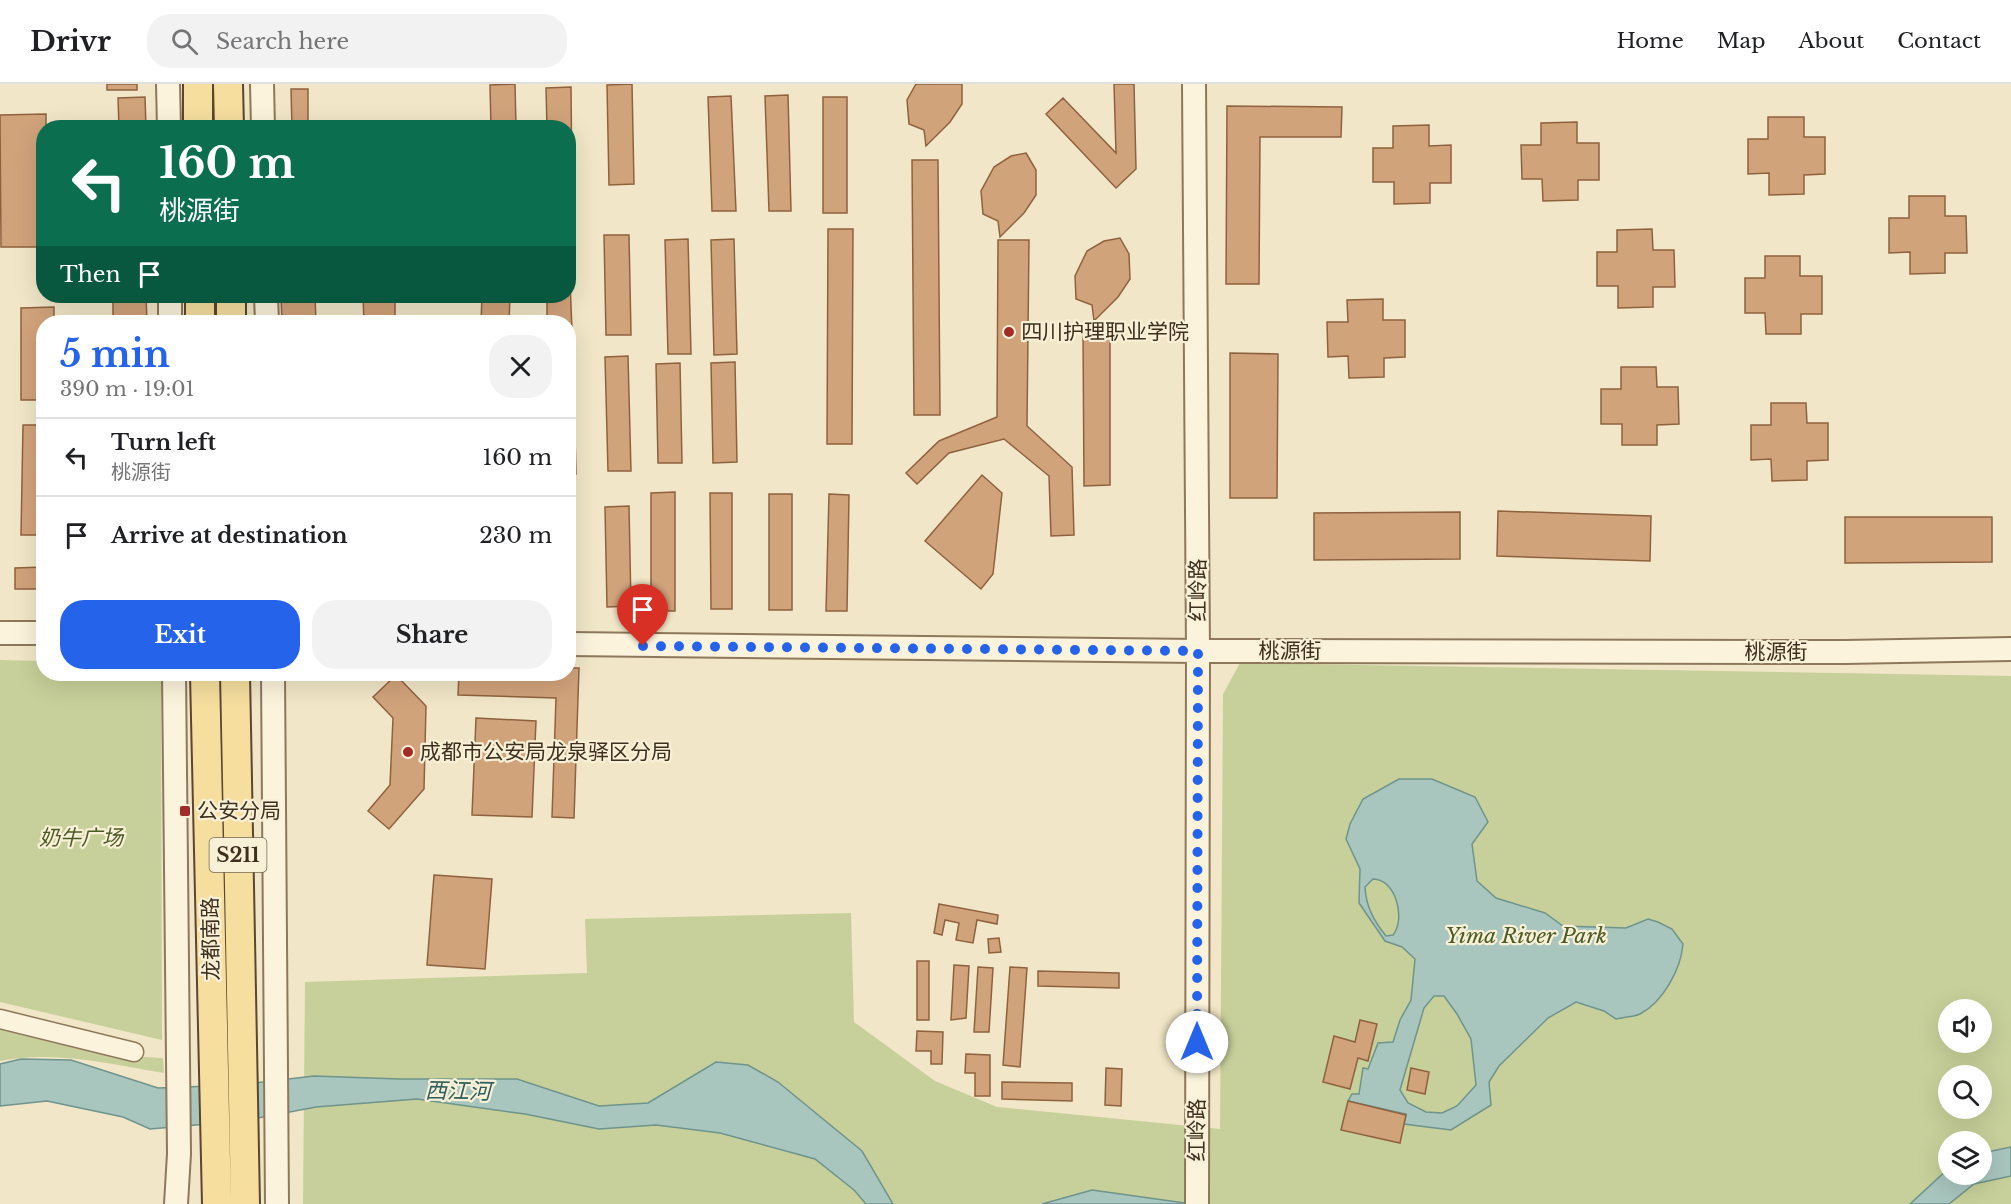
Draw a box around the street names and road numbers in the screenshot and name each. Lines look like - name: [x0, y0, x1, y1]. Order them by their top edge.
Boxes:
- street label: 红岭路: [1185, 559, 1211, 622]
- street label: 桃源街: [1259, 638, 1322, 664]
- street label: 桃源街: [1745, 639, 1808, 665]
- road number: S211: [210, 838, 266, 872]
- street label: 龙都南路: [197, 897, 225, 981]
- street label: 红岭路: [1184, 1099, 1210, 1162]

